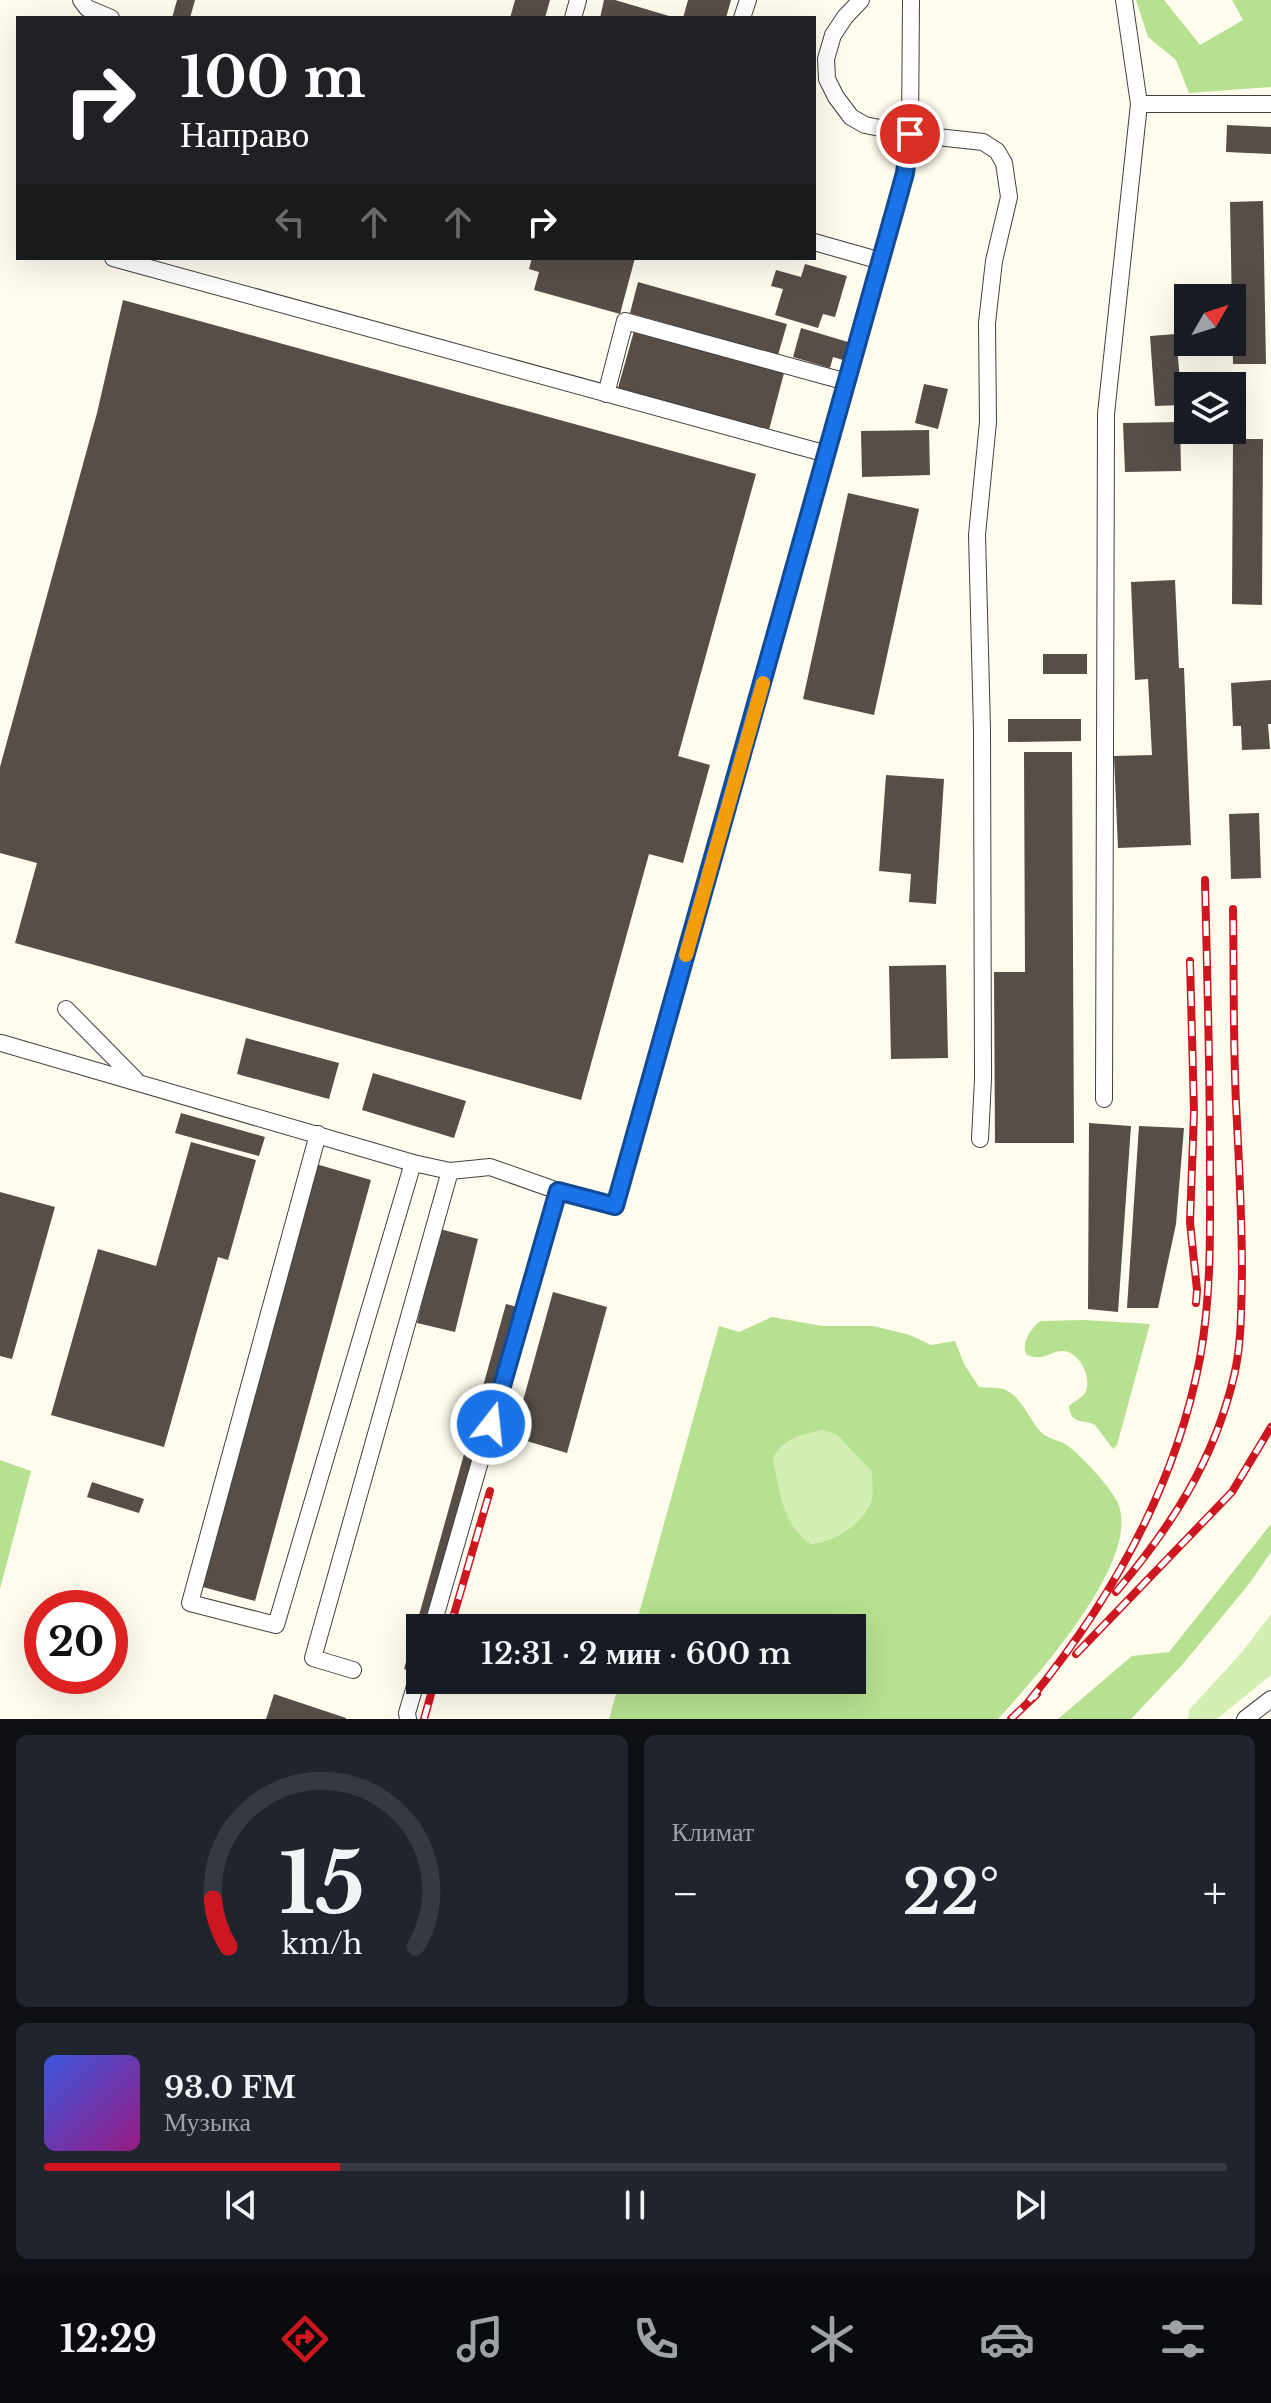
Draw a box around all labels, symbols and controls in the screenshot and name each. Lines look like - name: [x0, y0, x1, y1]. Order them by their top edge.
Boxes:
- text: 100 m: [180, 43, 366, 112]
- icon: right: [48, 48, 152, 152]
- pin: [876, 100, 944, 168]
- text: Направо: [180, 112, 310, 157]
- icon: arrive: [888, 112, 932, 156]
- icon: left: [268, 200, 312, 244]
- icon: ahead: [352, 200, 396, 244]
- icon: ahead: [436, 200, 480, 244]
- icon: right: [520, 200, 564, 244]
- north arrow: [1174, 284, 1246, 356]
- map controls: [1174, 284, 1246, 444]
- button: layers: [1174, 372, 1246, 444]
- position arrow: [449, 1382, 533, 1466]
- speed limit sign: 20: [24, 1590, 128, 1694]
- text: 12:31 · 2 мин · 600 m: [481, 1635, 791, 1672]
- text: Климат: [672, 1816, 754, 1848]
- text: 15: [279, 1832, 365, 1935]
- text: 22°: [903, 1856, 1000, 1930]
- text: −: [672, 1866, 699, 1921]
- text: +: [1203, 1866, 1227, 1921]
- text: km/h: [281, 1926, 362, 1962]
- text: 93.0 FM: [164, 2069, 296, 2106]
- text: Музыка: [164, 2106, 251, 2138]
- icon: previous: [219, 2183, 263, 2227]
- icon: pause: [613, 2183, 657, 2227]
- icon: next: [1008, 2183, 1052, 2227]
- icon: directions: [277, 2311, 333, 2367]
- icon: music: [452, 2311, 508, 2367]
- icon: phone: [628, 2311, 684, 2367]
- icon: climate: [804, 2311, 860, 2367]
- icon: car: [979, 2311, 1035, 2367]
- icon: filters: [1155, 2311, 1211, 2367]
- text: 12:29: [60, 2317, 157, 2362]

